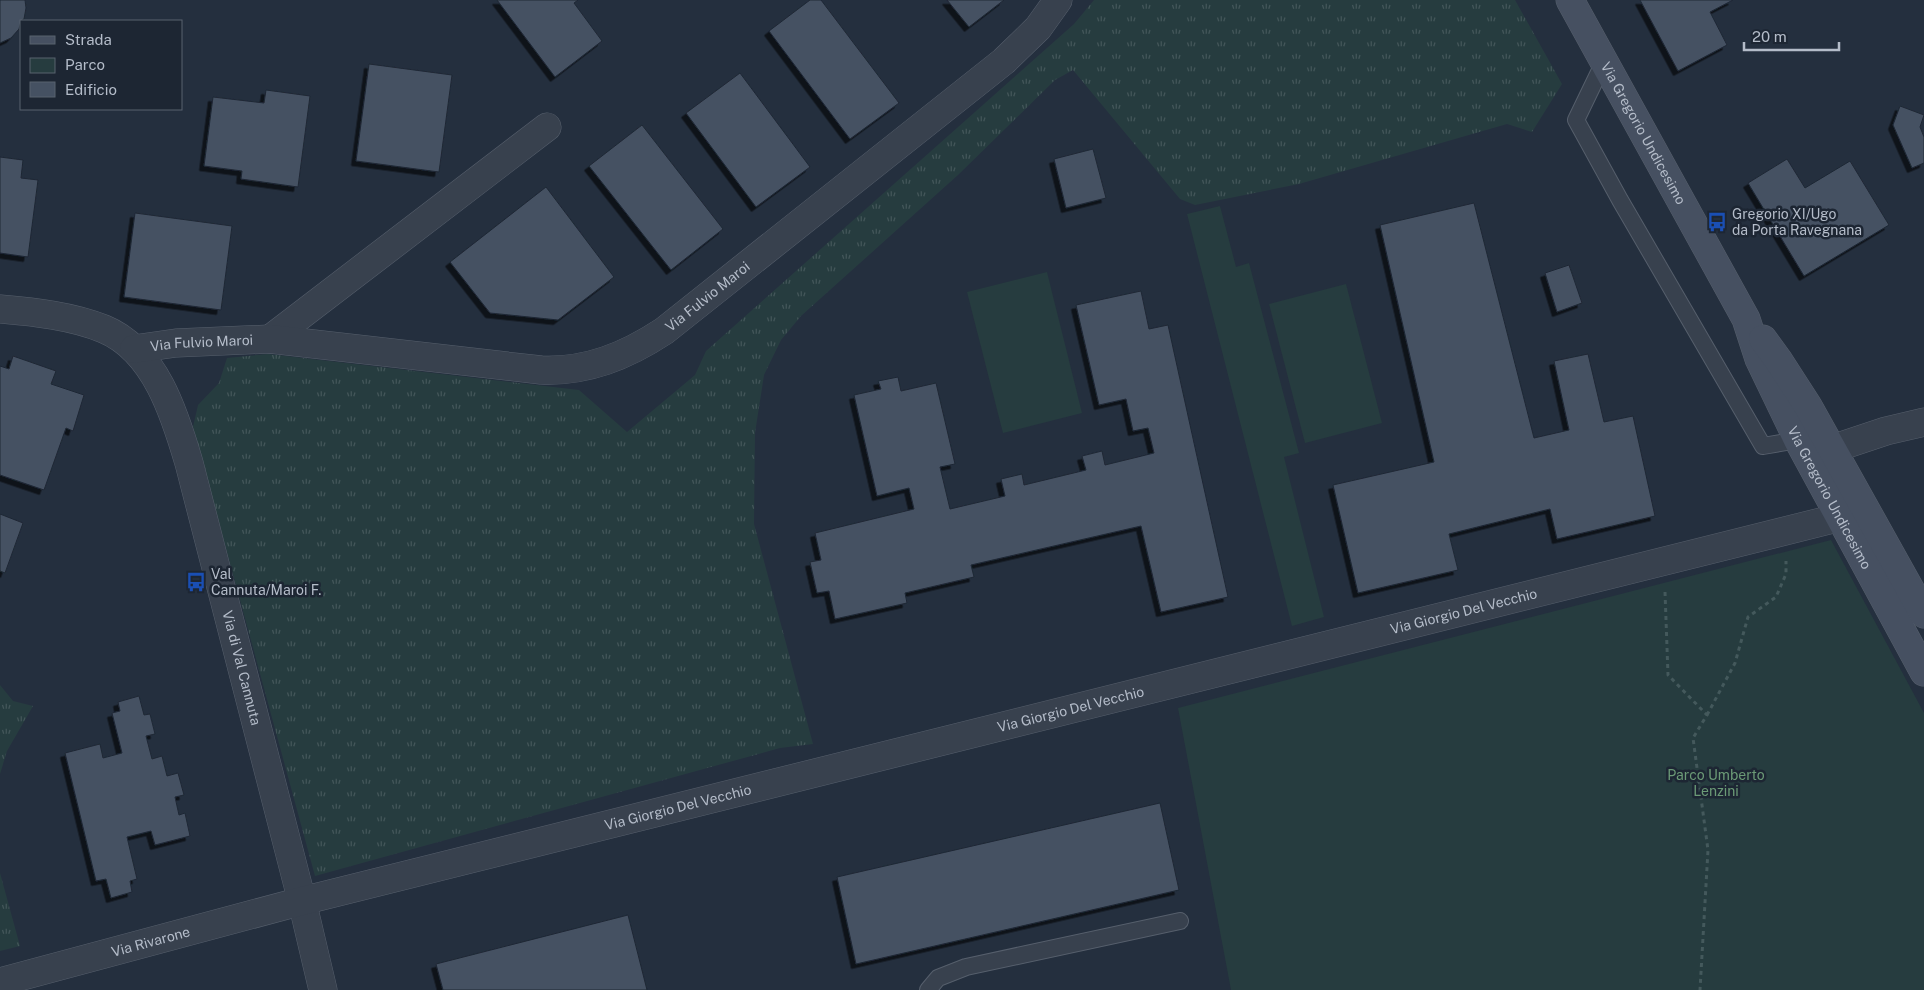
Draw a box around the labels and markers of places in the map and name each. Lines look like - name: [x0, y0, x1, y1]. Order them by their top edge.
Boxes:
- place label: Gregorio XI/Ugo da Porta Ravegnana: [1732, 206, 1862, 238]
- bus stop icon: Gregorio XI/Ugo da Porta Ravegnana: [1706, 211, 1728, 233]
- place label: Val Cannuta/Maroi F.: [211, 566, 322, 598]
- bus stop icon: Val Cannuta/Maroi F.: [185, 571, 207, 593]

